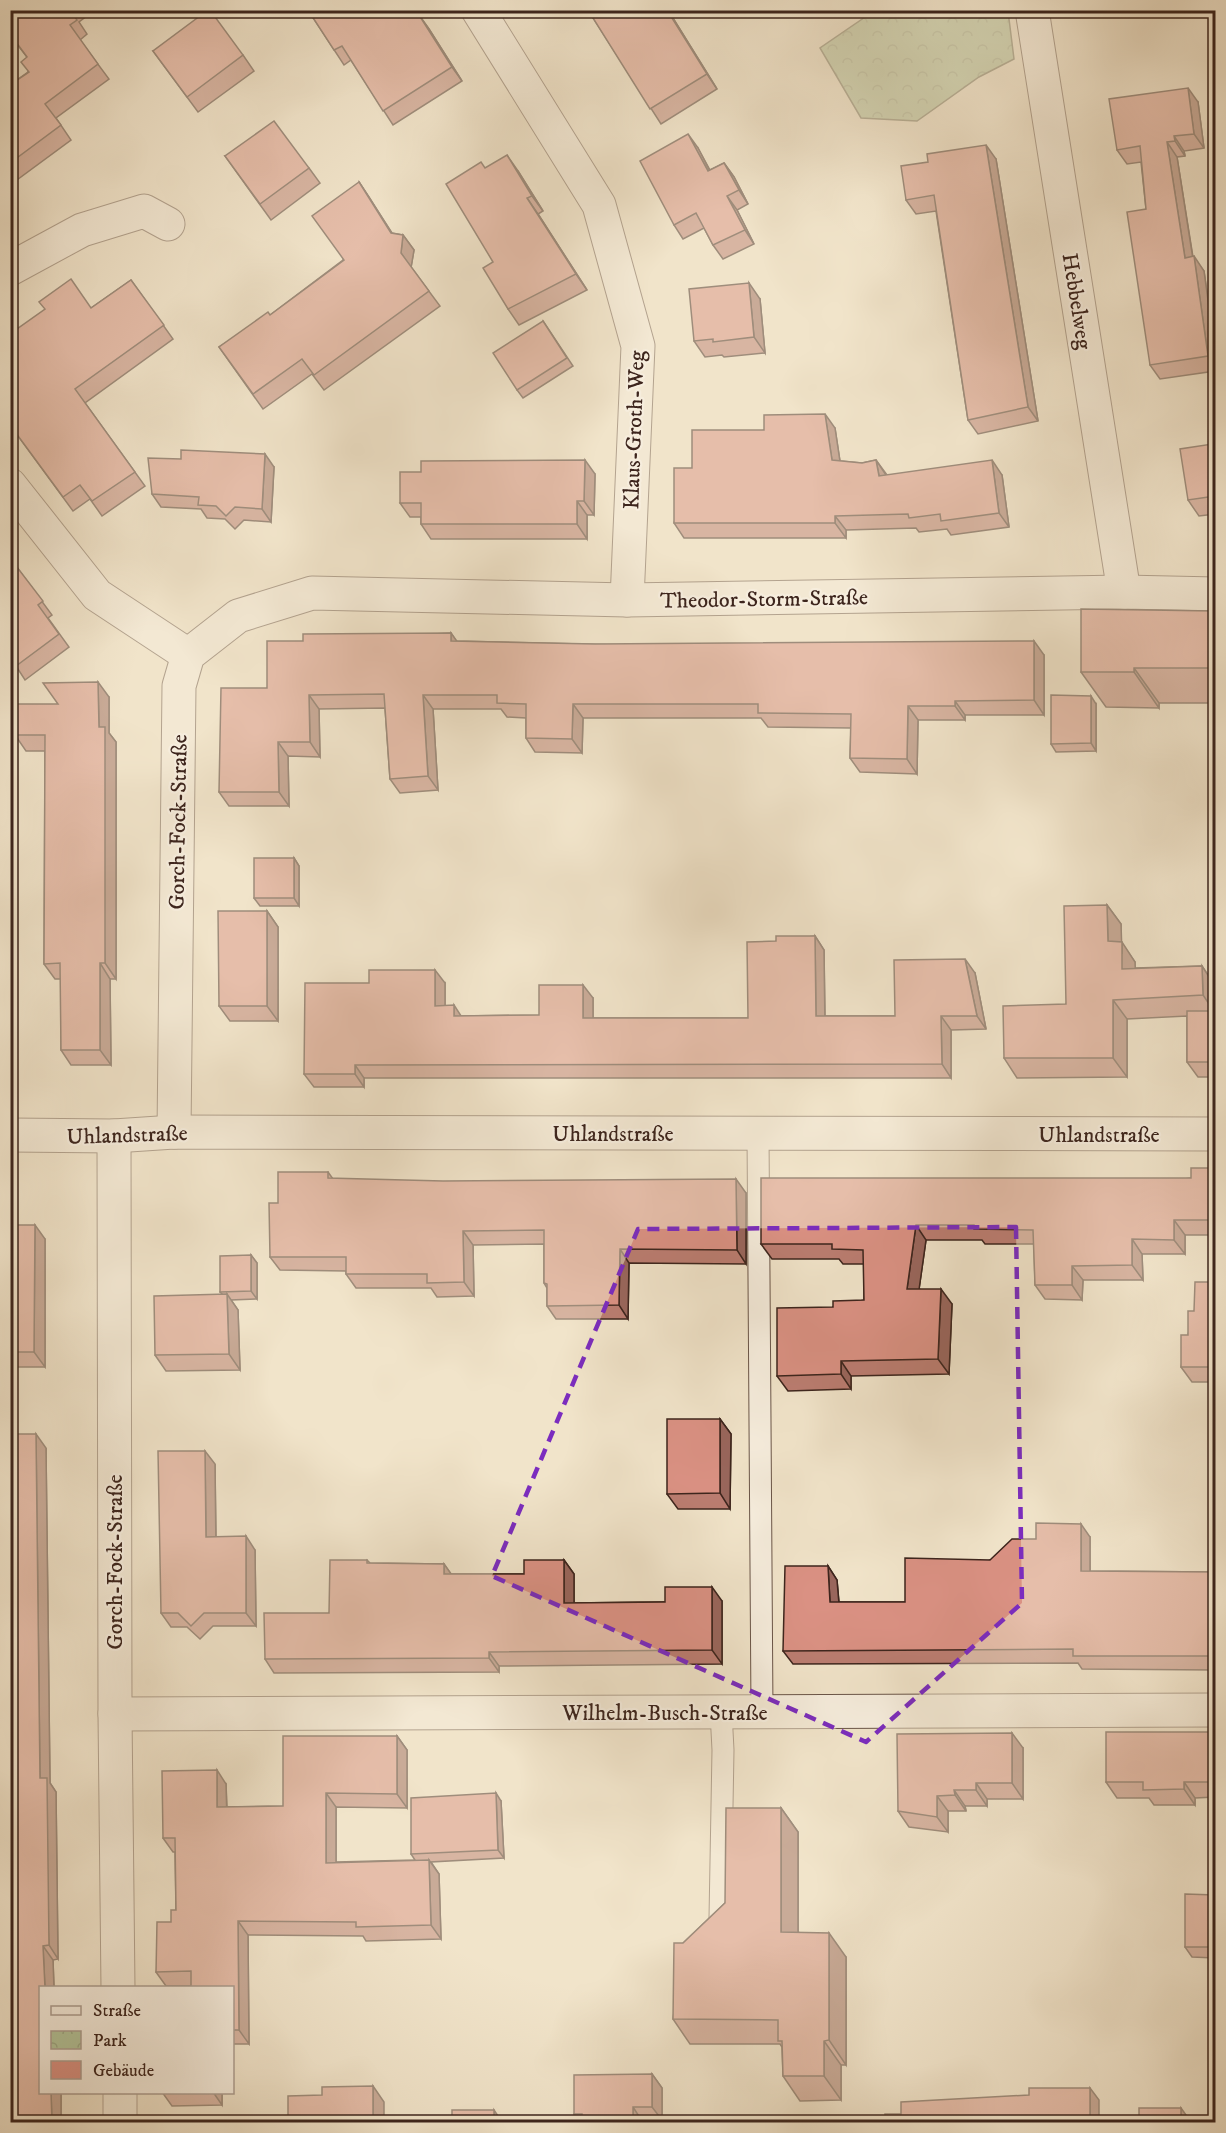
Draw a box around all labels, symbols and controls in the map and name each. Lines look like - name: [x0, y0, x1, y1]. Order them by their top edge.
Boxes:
- street label: Hebbelweg: [1056, 251, 1098, 352]
- street label: Klaus-Groth-Weg: [618, 350, 651, 510]
- street label: Theodor-Storm-Straße: [660, 584, 868, 615]
- street label: Gorch-Fock-Straße: [163, 734, 194, 910]
- street label: Uhlandstraße: [66, 1120, 188, 1151]
- street label: Uhlandstraße: [552, 1121, 674, 1148]
- street label: Uhlandstraße: [1038, 1122, 1160, 1149]
- street label: Gorch-Fock-Straße: [102, 1474, 129, 1650]
- street label: Wilhelm-Busch-Straße: [561, 1700, 768, 1727]
- legend: [39, 1986, 234, 2094]
- text: Straße: [93, 2000, 141, 2022]
- text: Park: [93, 2030, 127, 2052]
- text: Gebäude: [93, 2060, 154, 2082]

